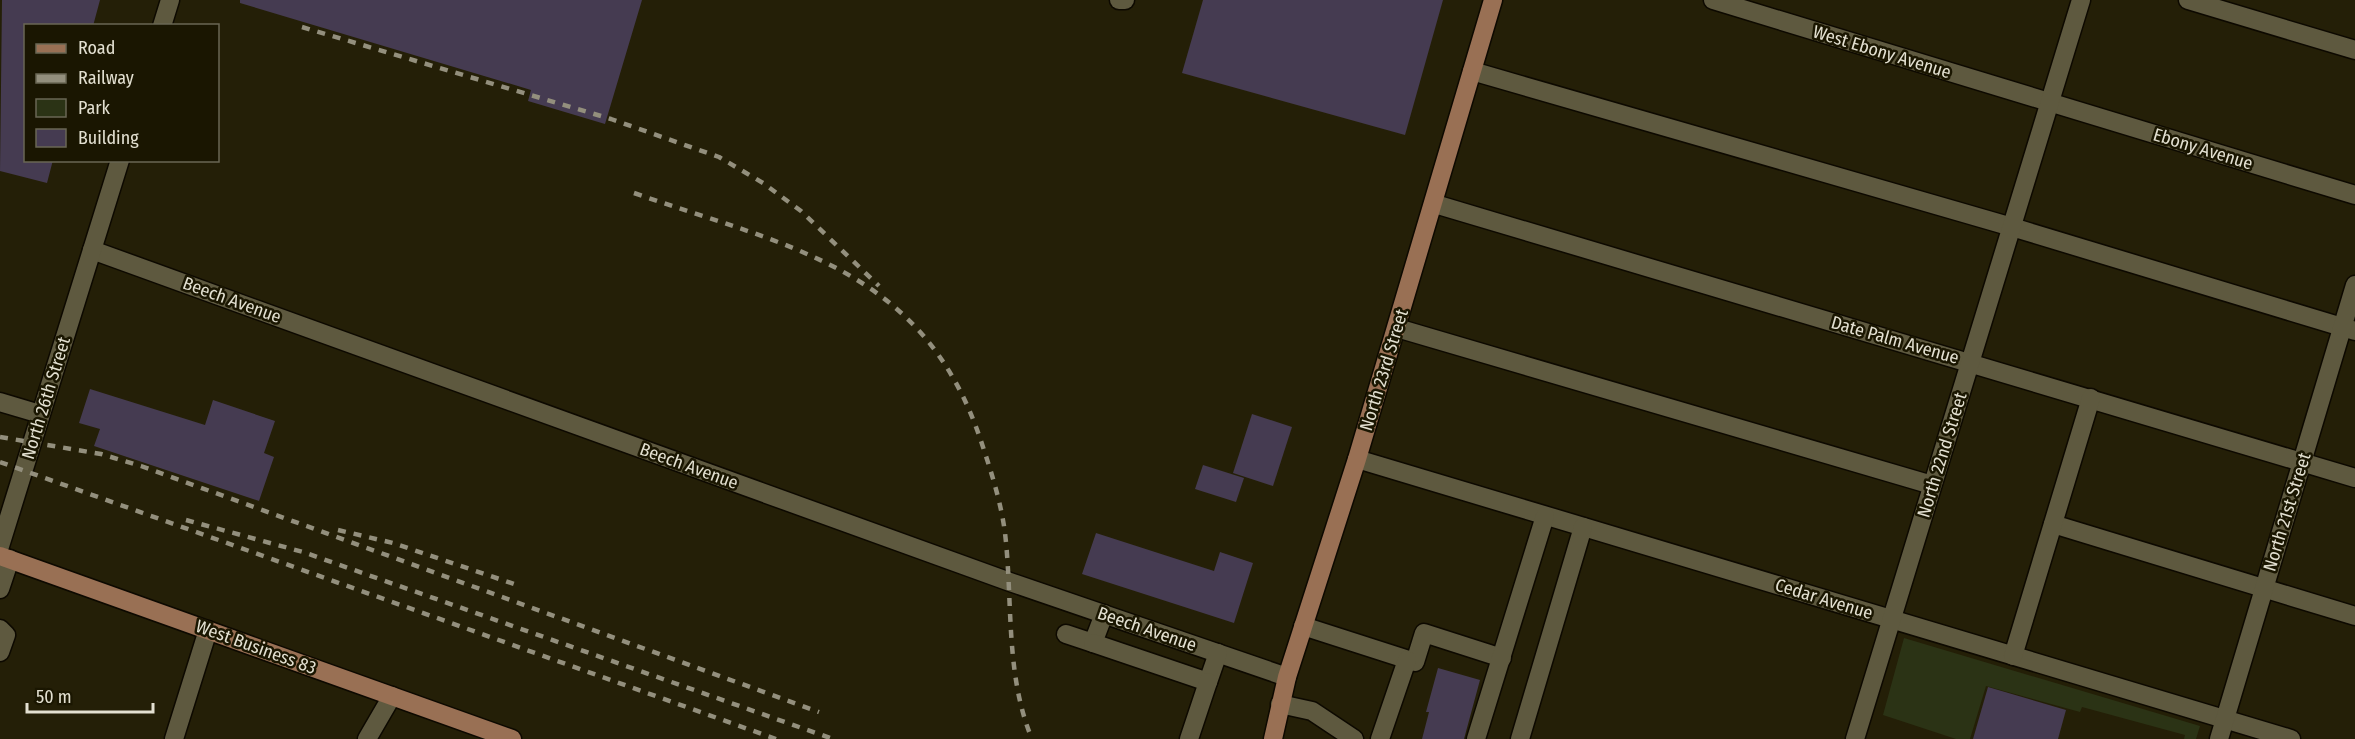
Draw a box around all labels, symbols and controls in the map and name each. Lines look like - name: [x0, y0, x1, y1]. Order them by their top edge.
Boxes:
- street label: West Ebony Avenue: [1810, 21, 1954, 83]
- legend: [24, 24, 219, 162]
- text: Road: [78, 37, 115, 59]
- text: Railway: [78, 67, 134, 89]
- text: Park: [78, 97, 111, 119]
- street label: Ebony Avenue: [2150, 123, 2256, 175]
- text: Building: [78, 127, 139, 149]
- street label: Beech Avenue: [180, 272, 284, 328]
- street label: North 23rd Street: [1355, 306, 1413, 434]
- street label: Date Palm Avenue: [1829, 311, 1962, 369]
- street label: North 26th Street: [17, 334, 75, 462]
- street label: North 22nd Street: [1913, 390, 1972, 520]
- street label: Beech Avenue: [637, 438, 741, 494]
- street label: North 21st Street: [2259, 450, 2316, 574]
- street label: Cedar Avenue: [1773, 574, 1875, 624]
- street label: Beech Avenue: [1095, 602, 1199, 656]
- street label: West Business 83: [193, 615, 319, 679]
- scale bar: [27, 676, 153, 714]
- text: 50 m: [36, 686, 72, 708]

